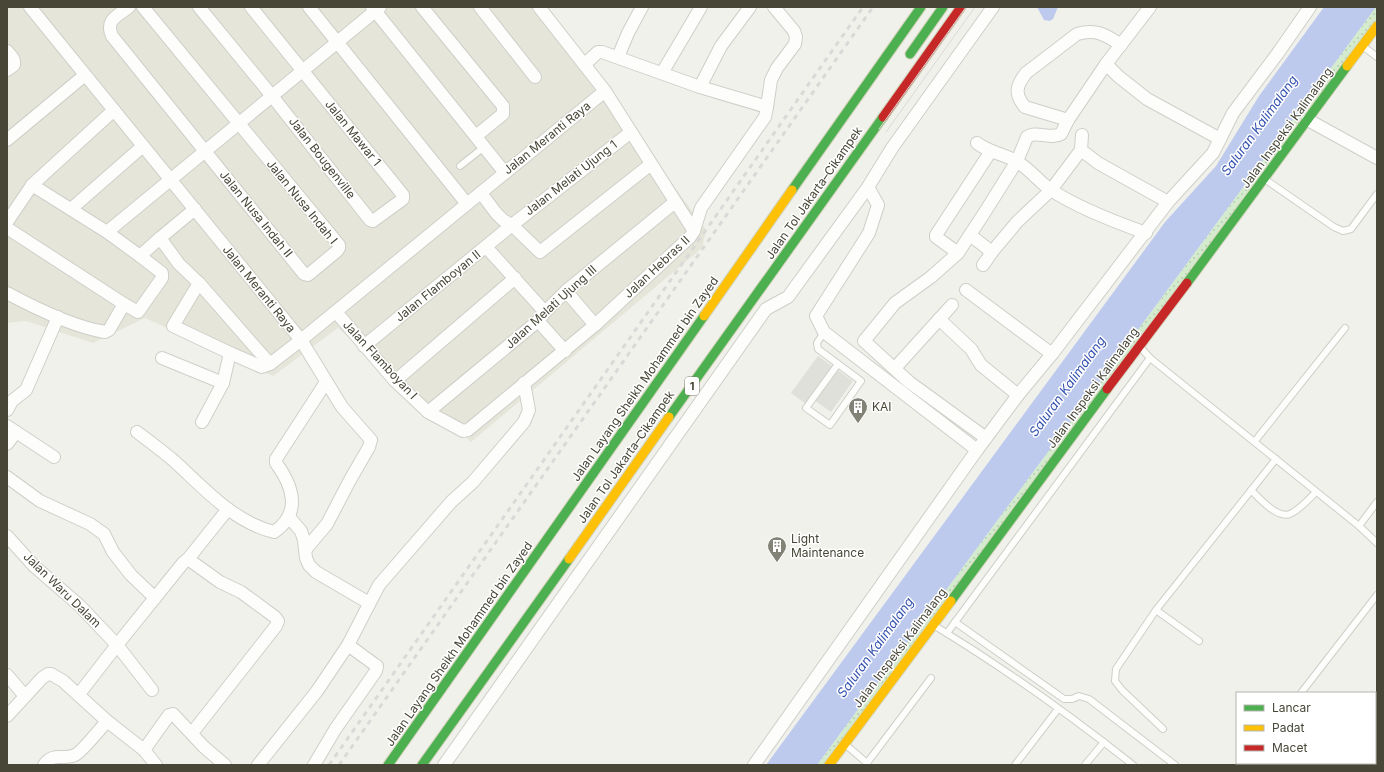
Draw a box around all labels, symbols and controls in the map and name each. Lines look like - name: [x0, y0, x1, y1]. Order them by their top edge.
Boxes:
- street label: Jalan Inspeksi Kalimalang: [1238, 64, 1336, 191]
- water label: Saluran Kalimalang: [1217, 72, 1301, 178]
- street label: Jalan Mawar 1: [322, 97, 385, 169]
- street label: Jalan Meranti Raya: [500, 98, 593, 177]
- street label: Jalan Bougenville: [286, 114, 359, 202]
- street label: Jalan Tol Jakarta–Cikampek: [762, 123, 866, 262]
- street label: Jalan Melati Ujung 1: [522, 137, 620, 218]
- street label: Jalan Nusa Indah I: [264, 156, 341, 247]
- street label: Jalan Nusa Indah II: [217, 167, 296, 260]
- street label: Jalan Hebras II: [621, 232, 693, 301]
- street label: Jalan Meranti Raya: [220, 242, 299, 335]
- street label: Jalan Flamboyan II: [392, 247, 483, 325]
- street label: Jalan Melati Ujung III: [502, 262, 599, 352]
- street label: Jalan Layang Sheikh Mohammed bin Zayed: [568, 274, 721, 484]
- street label: Jalan Flamboyan I: [340, 317, 421, 402]
- street label: Jalan Inspeksi Kalimalang: [1044, 324, 1142, 451]
- water label: Saluran Kalimalang: [1025, 333, 1109, 439]
- road number: 1: [685, 377, 699, 395]
- street label: Jalan Tol Jakarta–Cikampek: [574, 387, 678, 526]
- building icon: KAI: [847, 396, 869, 424]
- place label: KAI: [872, 399, 892, 414]
- place label: Light Maintenance: [791, 531, 864, 560]
- building icon: Light Maintenance: [766, 535, 788, 563]
- street label: Jalan Layang Sheikh Mohammed bin Zayed: [382, 539, 535, 749]
- street label: Jalan Waru Dalam: [20, 549, 104, 631]
- street label: Jalan Inspeksi Kalimalang: [850, 585, 949, 710]
- water label: Saluran Kalimalang: [833, 594, 917, 700]
- legend: [1236, 692, 1376, 764]
- text: Lancar: [1272, 700, 1311, 715]
- text: Padat: [1272, 720, 1304, 735]
- text: Macet: [1272, 740, 1307, 755]

